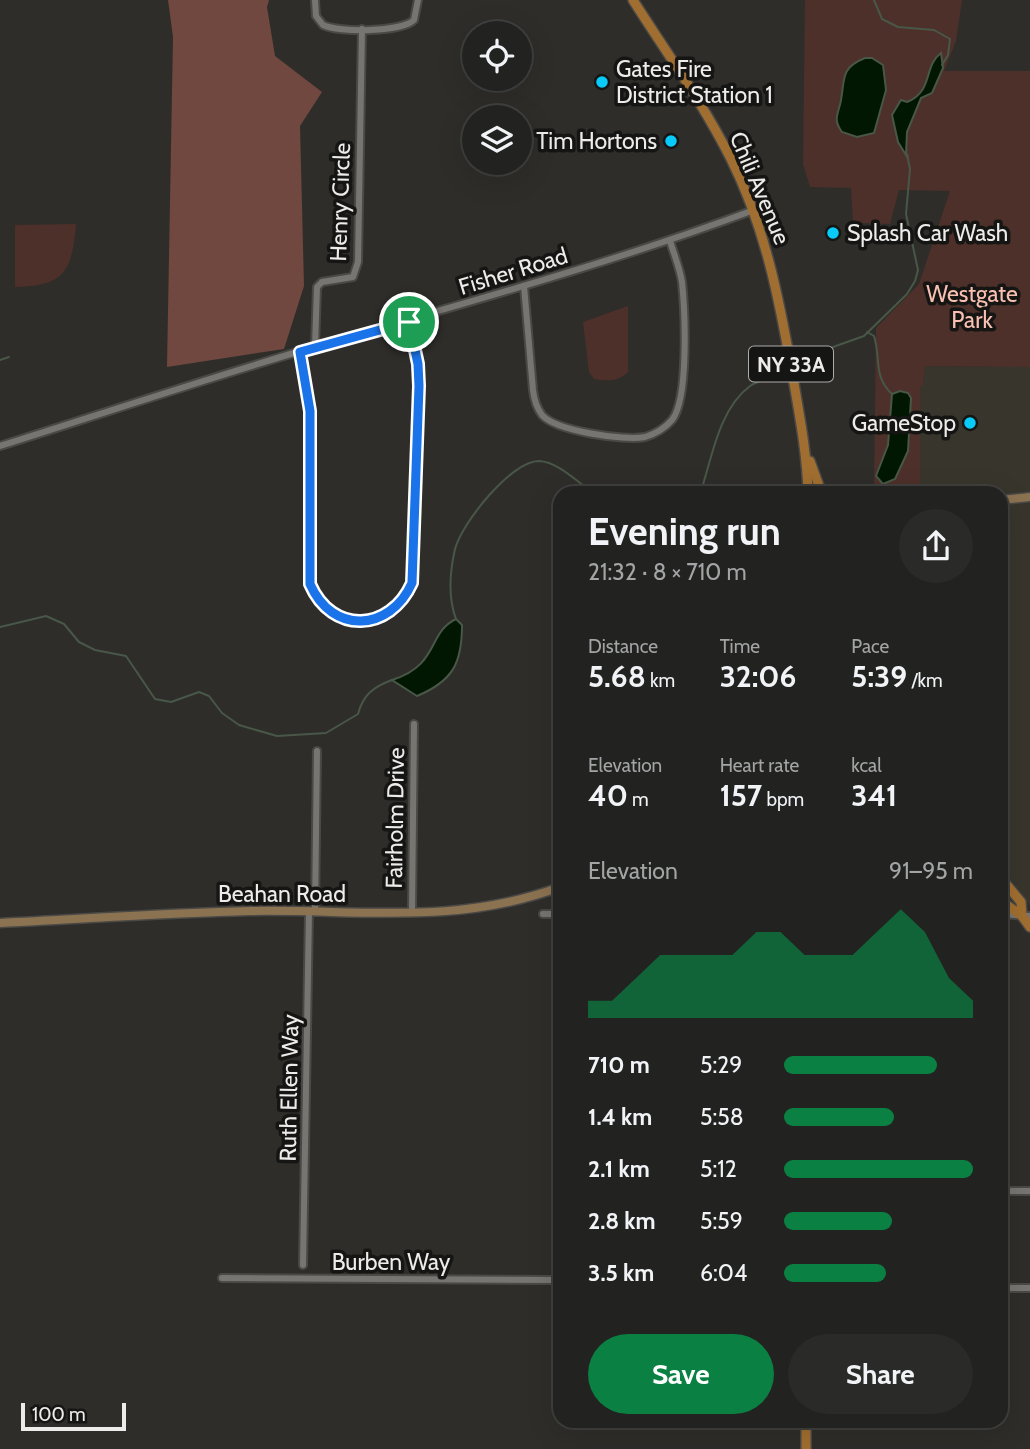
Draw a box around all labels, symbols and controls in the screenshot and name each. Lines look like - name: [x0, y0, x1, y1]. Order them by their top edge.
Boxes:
- map controls: [462, 21, 532, 175]
- button: locate: [462, 21, 532, 91]
- place label: Gates Fire District Station 1: [616, 55, 773, 109]
- marker: Gates Fire District Station 1: [594, 74, 610, 90]
- button: layers: [462, 105, 532, 175]
- place label: Tim Hortons: [536, 127, 657, 155]
- street label: Chili Avenue: [724, 127, 796, 249]
- marker: Tim Hortons: [663, 133, 679, 149]
- street label: Henry Circle: [324, 142, 356, 262]
- place label: Splash Car Wash: [847, 219, 1008, 247]
- marker: Splash Car Wash: [825, 225, 841, 241]
- street label: Fisher Road: [455, 241, 571, 301]
- park label: Westgate Park: [926, 280, 1018, 334]
- pin: [379, 292, 439, 352]
- icon: arrive: [390, 303, 428, 341]
- road number: NY 33A: [749, 346, 833, 382]
- place label: GameStop: [852, 409, 956, 437]
- marker: GameStop: [962, 415, 978, 431]
- text: Evening run: [588, 508, 781, 555]
- button: share: [899, 509, 973, 583]
- text: 21:32 · 8 × 710 m: [588, 558, 747, 586]
- text: Distance: [588, 635, 658, 658]
- text: Time: [720, 635, 760, 658]
- text: Pace: [851, 635, 889, 658]
- text: 5.68: [588, 658, 646, 695]
- text: 32:06: [720, 658, 796, 695]
- text: 5:39: [851, 658, 907, 695]
- text: km: [646, 669, 675, 692]
- text: /km: [907, 669, 943, 692]
- street label: Fairholm Drive: [380, 747, 410, 889]
- text: Elevation: [588, 754, 662, 777]
- text: Heart rate: [720, 754, 799, 777]
- text: kcal: [851, 754, 882, 777]
- text: 40: [588, 777, 628, 814]
- text: 157: [720, 777, 762, 814]
- text: 341: [851, 777, 897, 814]
- text: m: [628, 788, 649, 811]
- text: bpm: [762, 788, 804, 811]
- text: Elevation: [588, 857, 678, 885]
- text: 91–95 m: [889, 857, 973, 885]
- street label: Beahan Road: [218, 880, 346, 908]
- street label: Ruth Ellen Way: [274, 1014, 304, 1162]
- text: 710 m: [588, 1051, 650, 1079]
- text: 5:29: [700, 1051, 742, 1079]
- text: 1.4 km: [588, 1103, 652, 1131]
- text: 5:58: [700, 1103, 744, 1131]
- text: 2.1 km: [588, 1155, 650, 1183]
- text: 5:12: [700, 1155, 737, 1183]
- text: 2.8 km: [588, 1207, 655, 1235]
- text: 5:59: [700, 1207, 743, 1235]
- street label: Burben Way: [332, 1248, 451, 1276]
- text: 3.5 km: [588, 1259, 654, 1287]
- text: 6:04: [700, 1259, 747, 1287]
- button: Save: [588, 1334, 774, 1414]
- button: Share: [788, 1334, 973, 1414]
- scale bar: [21, 1400, 126, 1432]
- text: 100 m: [32, 1403, 86, 1426]

